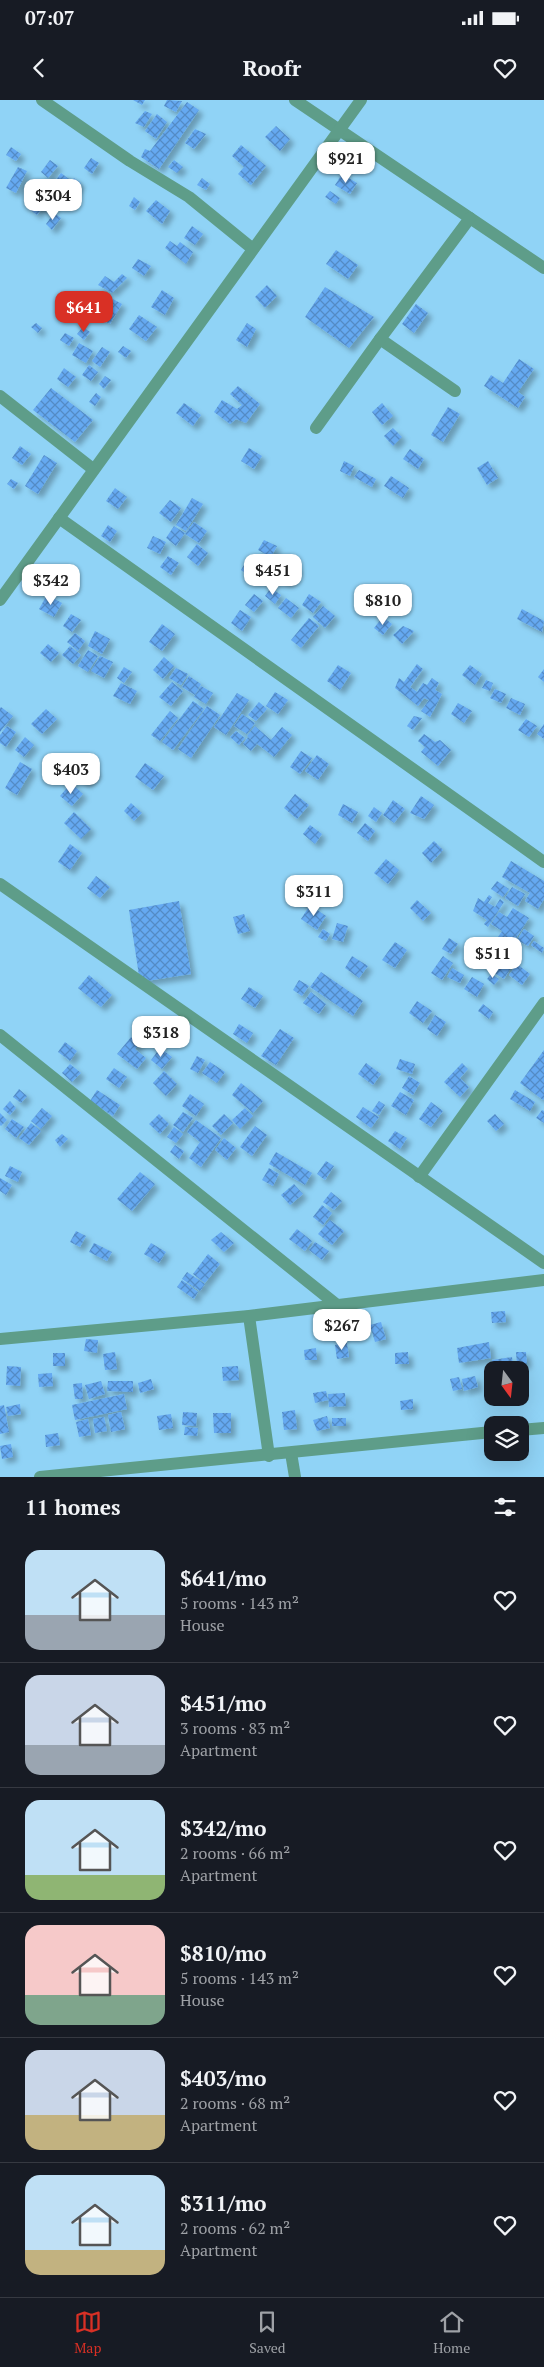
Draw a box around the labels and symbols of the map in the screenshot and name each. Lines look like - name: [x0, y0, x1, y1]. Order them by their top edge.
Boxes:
- pin: $921: [316, 142, 376, 184]
- pin: $304: [23, 178, 83, 221]
- pin: $641: [54, 290, 114, 333]
- pin: $451: [243, 554, 303, 596]
- pin: $342: [21, 564, 81, 606]
- pin: $810: [353, 584, 413, 626]
- pin: $403: [41, 752, 101, 795]
- pin: $311: [284, 874, 344, 917]
- pin: $511: [463, 936, 523, 979]
- pin: $318: [131, 1016, 191, 1058]
- pin: $267: [312, 1308, 372, 1351]
- north arrow: [484, 1361, 529, 1406]

